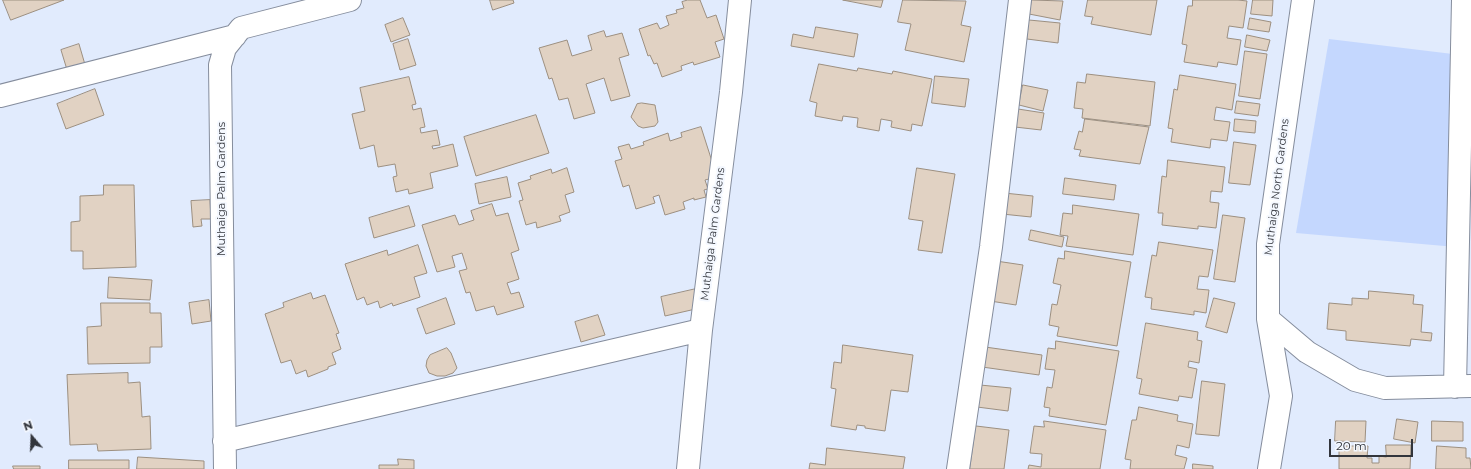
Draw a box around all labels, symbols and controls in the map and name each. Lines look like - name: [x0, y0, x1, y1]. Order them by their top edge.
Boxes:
- street label: Muthaiga North Gardens: [1262, 118, 1292, 256]
- street label: Muthaiga Palm Gardens: [215, 122, 229, 256]
- street label: Muthaiga Palm Gardens: [698, 167, 728, 301]
- north arrow: [12, 417, 52, 457]
- text: N: [22, 418, 35, 434]
- scale bar: [1331, 431, 1415, 457]
- text: 20 m: [1336, 438, 1367, 453]

